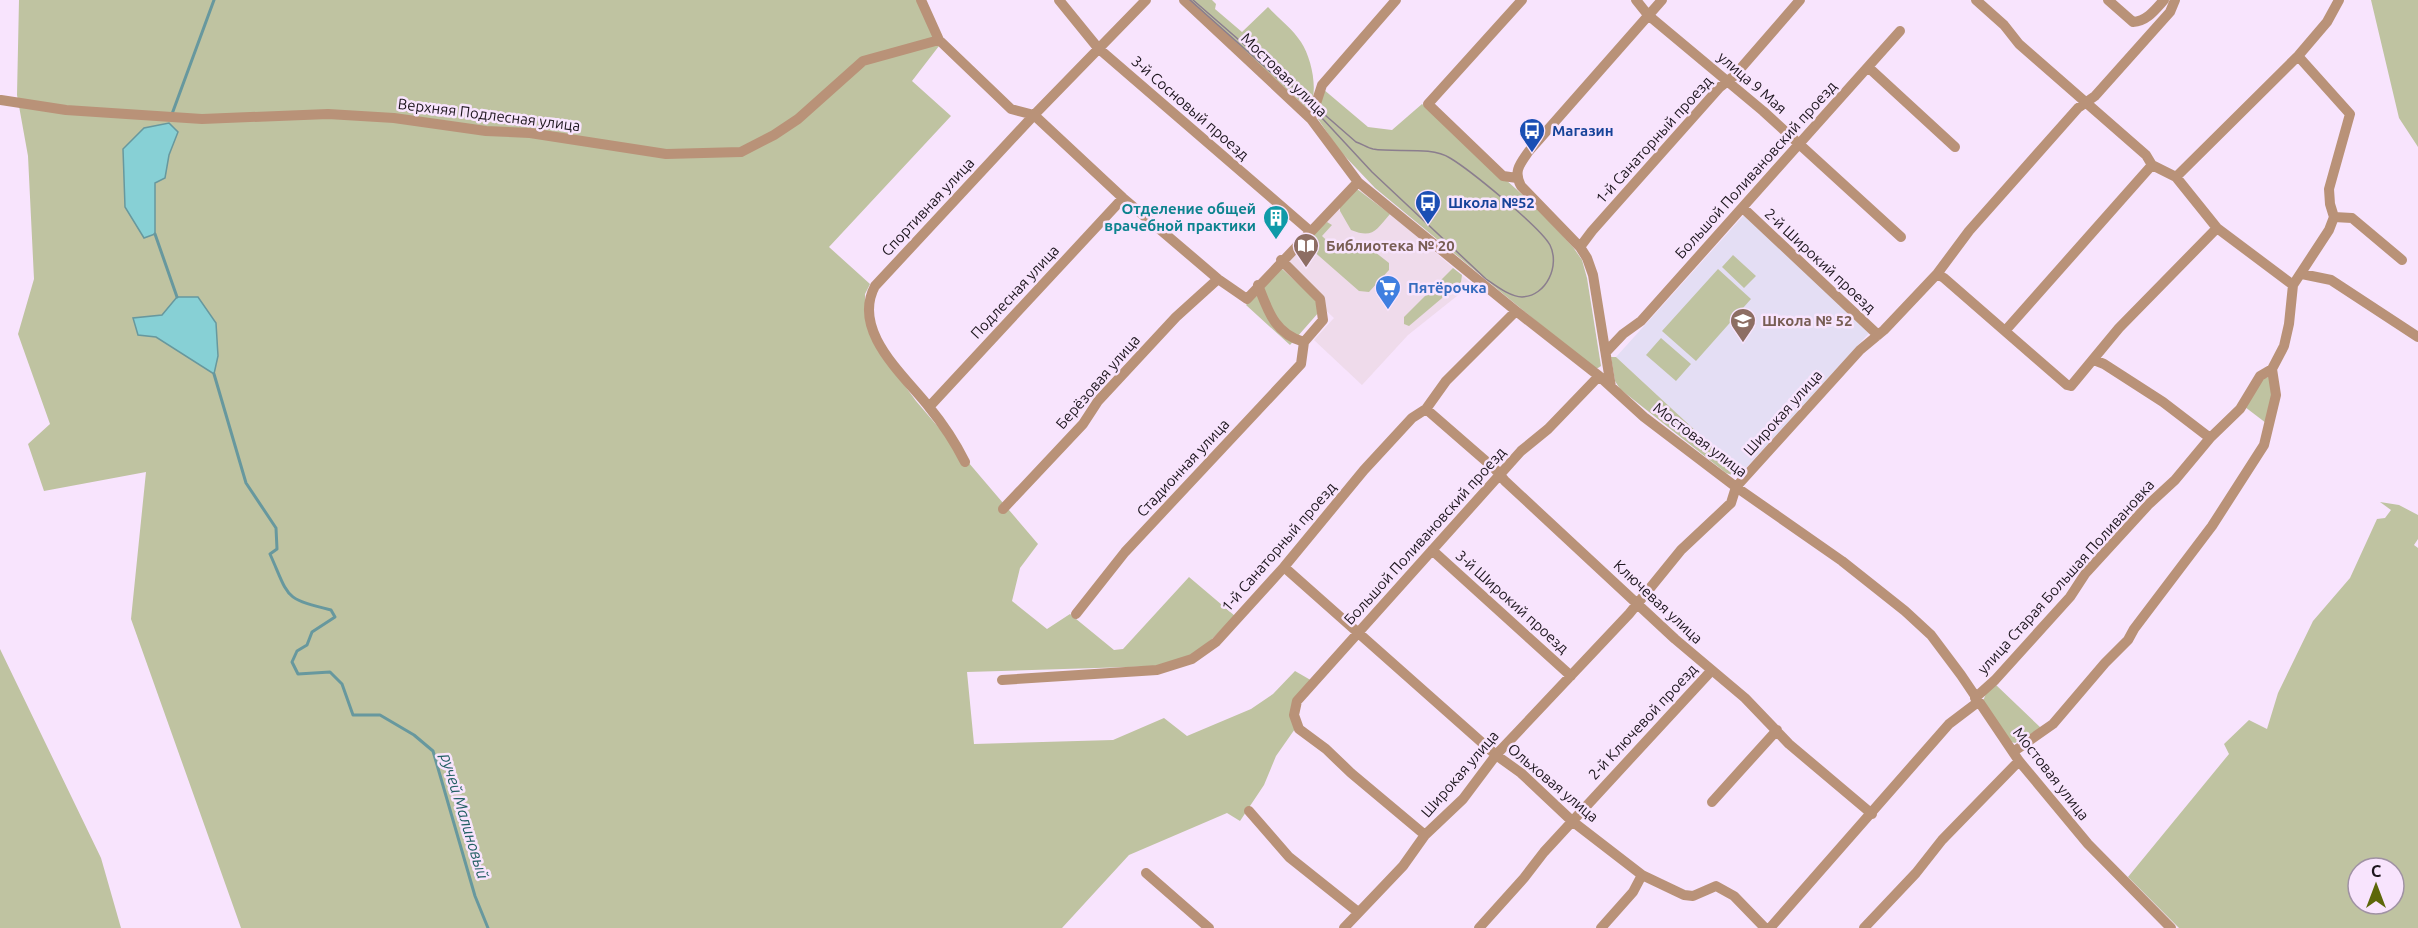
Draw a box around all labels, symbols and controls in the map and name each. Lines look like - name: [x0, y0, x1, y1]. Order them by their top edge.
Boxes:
- street label: Мостовая улица: [1238, 29, 1331, 120]
- street label: улица 9 Мая: [1715, 48, 1790, 117]
- street label: 3-й Сосновый проезд: [1128, 52, 1253, 163]
- street label: 1-й Санаторный проезд: [1592, 72, 1715, 207]
- street label: Большой Поливановский проезд: [1671, 77, 1840, 262]
- street label: Верхняя Подлесная улица: [397, 95, 581, 134]
- bus stop icon: Магазин: [1517, 116, 1547, 154]
- place label: Магазин: [1552, 122, 1614, 139]
- street label: Спортивная улица: [878, 154, 978, 259]
- bus stop icon: Школа №52: [1413, 188, 1443, 226]
- place label: Школа №52: [1448, 194, 1535, 211]
- place label: Отделение общей врачебной практики: [1104, 200, 1256, 234]
- building icon: Отделение общей врачебной практики: [1261, 203, 1291, 241]
- street label: 2-й Широкий проезд: [1761, 205, 1879, 317]
- library icon: Библиотека № 20: [1291, 231, 1321, 269]
- place label: Библиотека № 20: [1326, 237, 1455, 254]
- street label: Подлесная улица: [967, 242, 1062, 342]
- supermarket icon: Пятёрочка: [1373, 273, 1403, 311]
- place label: Пятёрочка: [1408, 279, 1487, 296]
- school or university icon: Школа № 52: [1728, 306, 1758, 344]
- place label: Школа № 52: [1762, 312, 1852, 329]
- street label: Берёзовая улица: [1052, 331, 1143, 432]
- street label: Широкая улица: [1740, 366, 1825, 459]
- street label: Мостовая улица: [1650, 399, 1751, 480]
- street label: Стадионная улица: [1133, 415, 1232, 520]
- street label: Большой Поливановский проезд: [1340, 443, 1509, 628]
- street label: улица Старая Большая Поливановка: [1974, 476, 2157, 677]
- street label: 1-й Санаторный проезд: [1218, 479, 1339, 615]
- street label: 3-й Широкий проезд: [1453, 547, 1572, 657]
- street label: Ключевая улица: [1611, 556, 1706, 647]
- street label: 2-й Ключевой проезд: [1585, 660, 1701, 783]
- street label: Мостовая улица: [2010, 724, 2093, 823]
- street label: Широкая улица: [1417, 727, 1502, 820]
- street label: Ольховая улица: [1505, 740, 1602, 825]
- water label: ручей Малиновый: [437, 750, 493, 881]
- north arrow: [2346, 856, 2406, 916]
- text: С: [2371, 862, 2381, 880]

